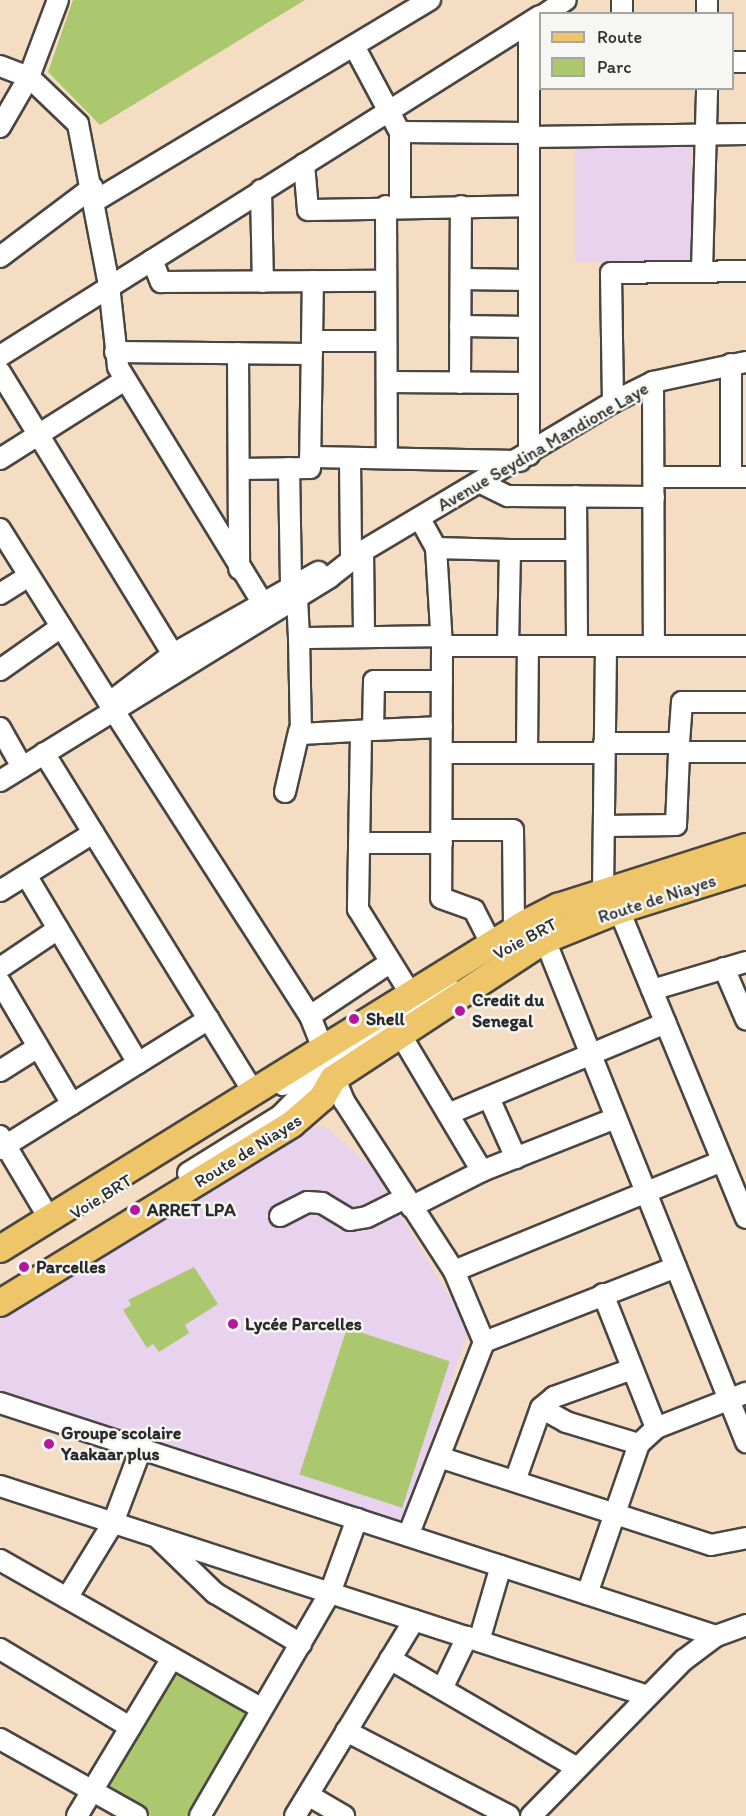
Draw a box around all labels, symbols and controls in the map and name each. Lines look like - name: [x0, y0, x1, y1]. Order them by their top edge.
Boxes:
- legend: [539, 12, 734, 90]
- text: Route: [597, 26, 642, 48]
- text: Parc: [597, 56, 631, 78]
- street label: Avenue Seydina Mandione Laye: [433, 378, 653, 516]
- street label: Route de Niayes: [595, 870, 719, 928]
- street label: Voie BRT: [489, 913, 561, 965]
- place label: Credit du Senegal: [472, 990, 544, 1032]
- marker: Credit du Senegal: [453, 1004, 467, 1018]
- place label: Shell: [366, 1008, 405, 1030]
- marker: Shell: [347, 1012, 361, 1026]
- street label: Route de Niayes: [190, 1109, 306, 1193]
- street label: Voie BRT: [66, 1169, 136, 1225]
- place label: ARRET LPA: [147, 1199, 236, 1221]
- marker: ARRET LPA: [128, 1203, 142, 1217]
- place label: Parcelles: [36, 1256, 106, 1278]
- marker: Parcelles: [17, 1260, 31, 1274]
- place label: Lycée Parcelles: [245, 1313, 361, 1335]
- marker: Lycée Parcelles: [226, 1317, 240, 1331]
- place label: Groupe scolaire Yaakaar plus: [61, 1423, 181, 1466]
- marker: Groupe scolaire Yaakaar plus: [42, 1437, 56, 1451]

